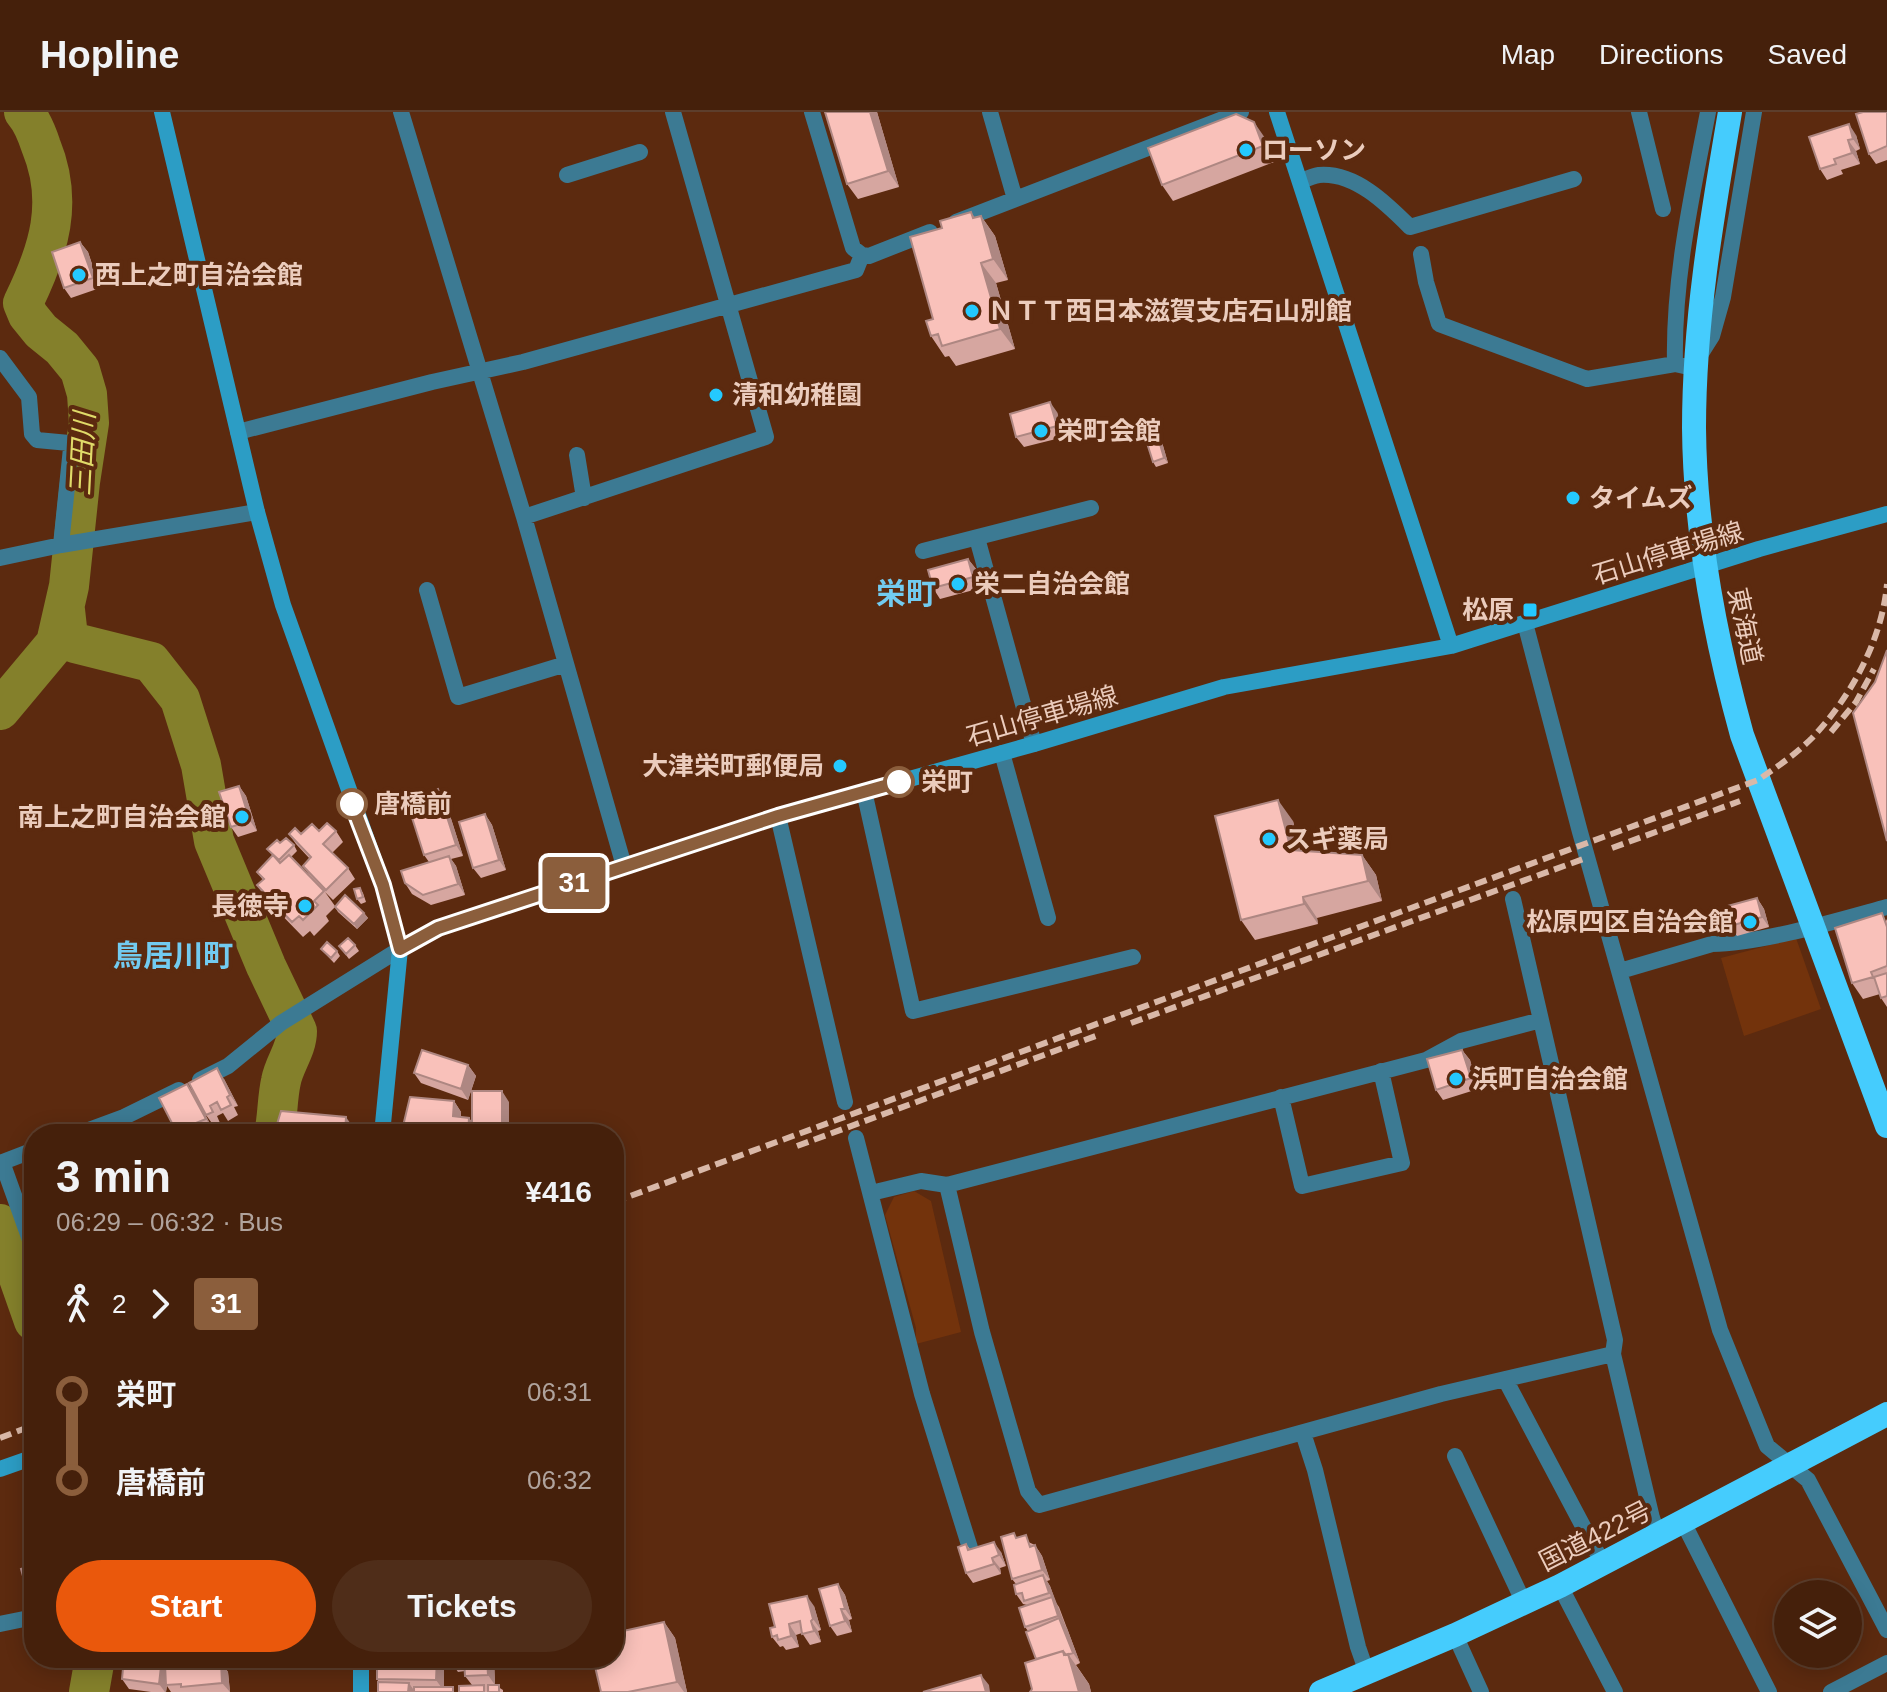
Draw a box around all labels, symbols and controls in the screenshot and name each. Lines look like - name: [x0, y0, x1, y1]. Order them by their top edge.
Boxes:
- text: Hopline: [40, 34, 179, 76]
- text: Map: [1501, 39, 1555, 70]
- text: Directions: [1599, 39, 1724, 70]
- text: Saved: [1768, 39, 1847, 70]
- place label: ローソン: [1262, 135, 1366, 165]
- marker: ローソン: [1237, 141, 1255, 159]
- place label: 西上之町自治会館: [95, 260, 303, 290]
- marker: 西上之町自治会館: [70, 266, 88, 284]
- place label: ＮＴＴ西日本滋賀支店石山別館: [988, 296, 1352, 326]
- marker: ＮＴＴ西日本滋賀支店石山別館: [963, 302, 981, 320]
- place label: 清和幼稚園: [732, 380, 862, 410]
- marker: 清和幼稚園: [707, 386, 725, 404]
- water label: 三田川: [65, 408, 100, 497]
- place label: 栄町会館: [1057, 416, 1161, 446]
- marker: 栄町会館: [1032, 422, 1050, 440]
- place label: タイムズ: [1589, 483, 1692, 513]
- marker: タイムズ: [1564, 489, 1582, 507]
- street label: 石山停車場線: [1589, 516, 1747, 590]
- place label: 栄二自治会館: [974, 569, 1130, 599]
- marker: 栄二自治会館: [949, 575, 967, 593]
- district label: 栄町: [876, 577, 936, 610]
- street label: 東海道: [1722, 585, 1768, 667]
- place label: 松原: [1462, 595, 1514, 625]
- marker: 松原: [1521, 601, 1539, 619]
- street label: 石山停車場線: [963, 680, 1121, 752]
- place label: 大津栄町郵便局: [642, 751, 824, 781]
- marker: 大津栄町郵便局: [831, 757, 849, 775]
- marker: 栄町: [884, 767, 914, 797]
- place label: 栄町: [921, 767, 973, 797]
- marker: 唐橋前: [337, 789, 367, 819]
- place label: 唐橋前: [374, 789, 452, 819]
- place label: 南上之町自治会館: [18, 802, 226, 832]
- marker: 南上之町自治会館: [233, 808, 251, 826]
- place label: スギ薬局: [1285, 824, 1389, 854]
- marker: スギ薬局: [1260, 830, 1278, 848]
- line badge: 31: [538, 857, 610, 909]
- text: 31: [558, 867, 590, 898]
- place label: 長徳寺: [211, 891, 289, 921]
- marker: 長徳寺: [296, 897, 314, 915]
- place label: 松原四区自治会館: [1526, 907, 1734, 937]
- marker: 松原四区自治会館: [1741, 913, 1759, 931]
- district label: 鳥居川町: [113, 939, 233, 972]
- place label: 浜町自治会館: [1472, 1064, 1628, 1094]
- marker: 浜町自治会館: [1447, 1070, 1465, 1088]
- text: 3 min: [56, 1152, 171, 1201]
- text: ¥416: [525, 1175, 592, 1208]
- text: 06:29 – 06:32 · Bus: [56, 1207, 283, 1237]
- icon: walk: [56, 1282, 100, 1326]
- icon: forward: [138, 1282, 182, 1326]
- text: 31: [210, 1288, 242, 1319]
- text: 2: [112, 1289, 126, 1319]
- text: 06:31: [527, 1377, 592, 1407]
- text: 栄町: [116, 1378, 176, 1411]
- text: 06:32: [527, 1465, 592, 1495]
- text: 唐橋前: [116, 1466, 206, 1499]
- street label: 国道422号: [1534, 1495, 1656, 1577]
- button: Start: [56, 1560, 316, 1652]
- button: Tickets: [332, 1560, 592, 1652]
- map controls: [1774, 1580, 1862, 1668]
- button: layers: [1774, 1580, 1862, 1668]

